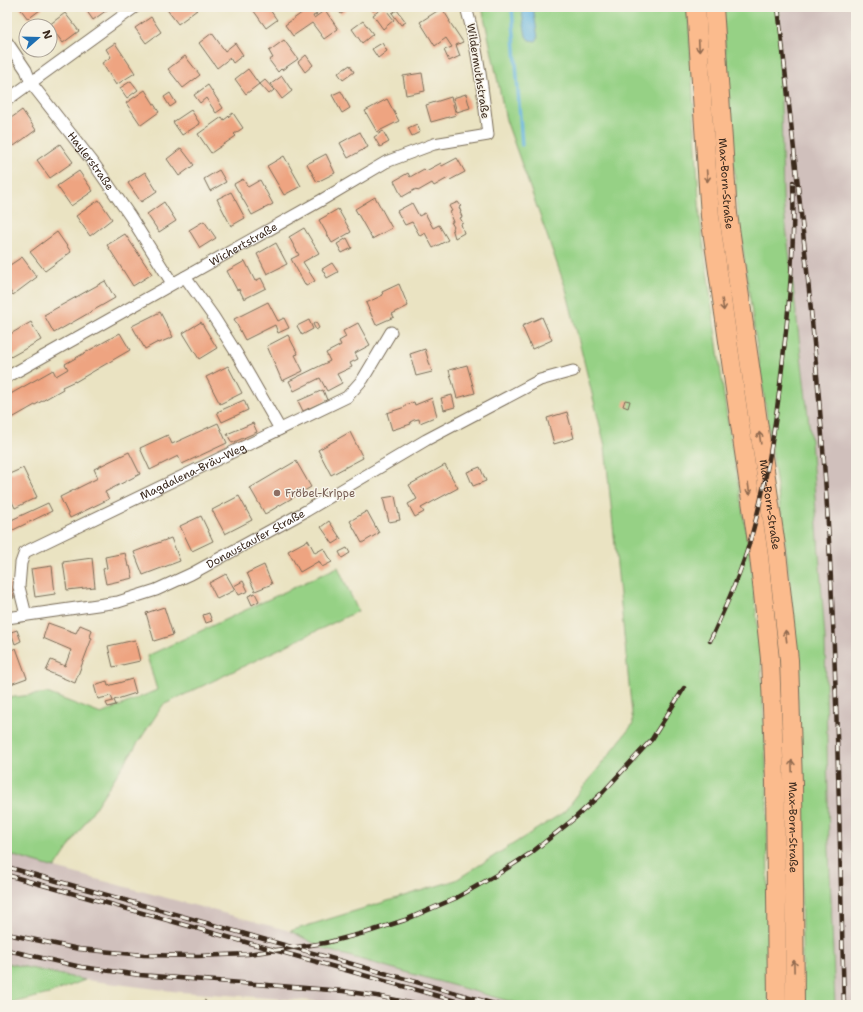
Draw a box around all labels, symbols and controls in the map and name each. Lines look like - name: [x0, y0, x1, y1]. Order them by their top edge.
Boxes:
- north arrow: [18, 18, 58, 58]
- street label: Wildermuthstraße: [463, 22, 493, 120]
- text: N: [38, 28, 56, 42]
- one-way arrow: [695, 39, 702, 52]
- street label: Haylerstraße: [64, 128, 117, 193]
- street label: Max-Born-Straße: [715, 138, 738, 230]
- one-way arrow: [704, 169, 711, 182]
- street label: Wichertstraße: [206, 219, 280, 269]
- one-way arrow: [719, 298, 727, 311]
- one-way arrow: [756, 432, 764, 445]
- street label: Magdalena-Bräu-Weg: [137, 439, 249, 503]
- street label: Max-Born-Straße: [756, 458, 784, 551]
- one-way arrow: [745, 482, 753, 495]
- place label: Fröbel-Krippe: [285, 486, 355, 501]
- marker: Fröbel-Krippe: [272, 488, 282, 498]
- street label: Donaustaufer Straße: [203, 506, 308, 572]
- one-way arrow: [782, 630, 790, 643]
- one-way arrow: [789, 760, 796, 773]
- street label: Max-Born-Straße: [785, 782, 801, 873]
- one-way arrow: [791, 960, 798, 973]

